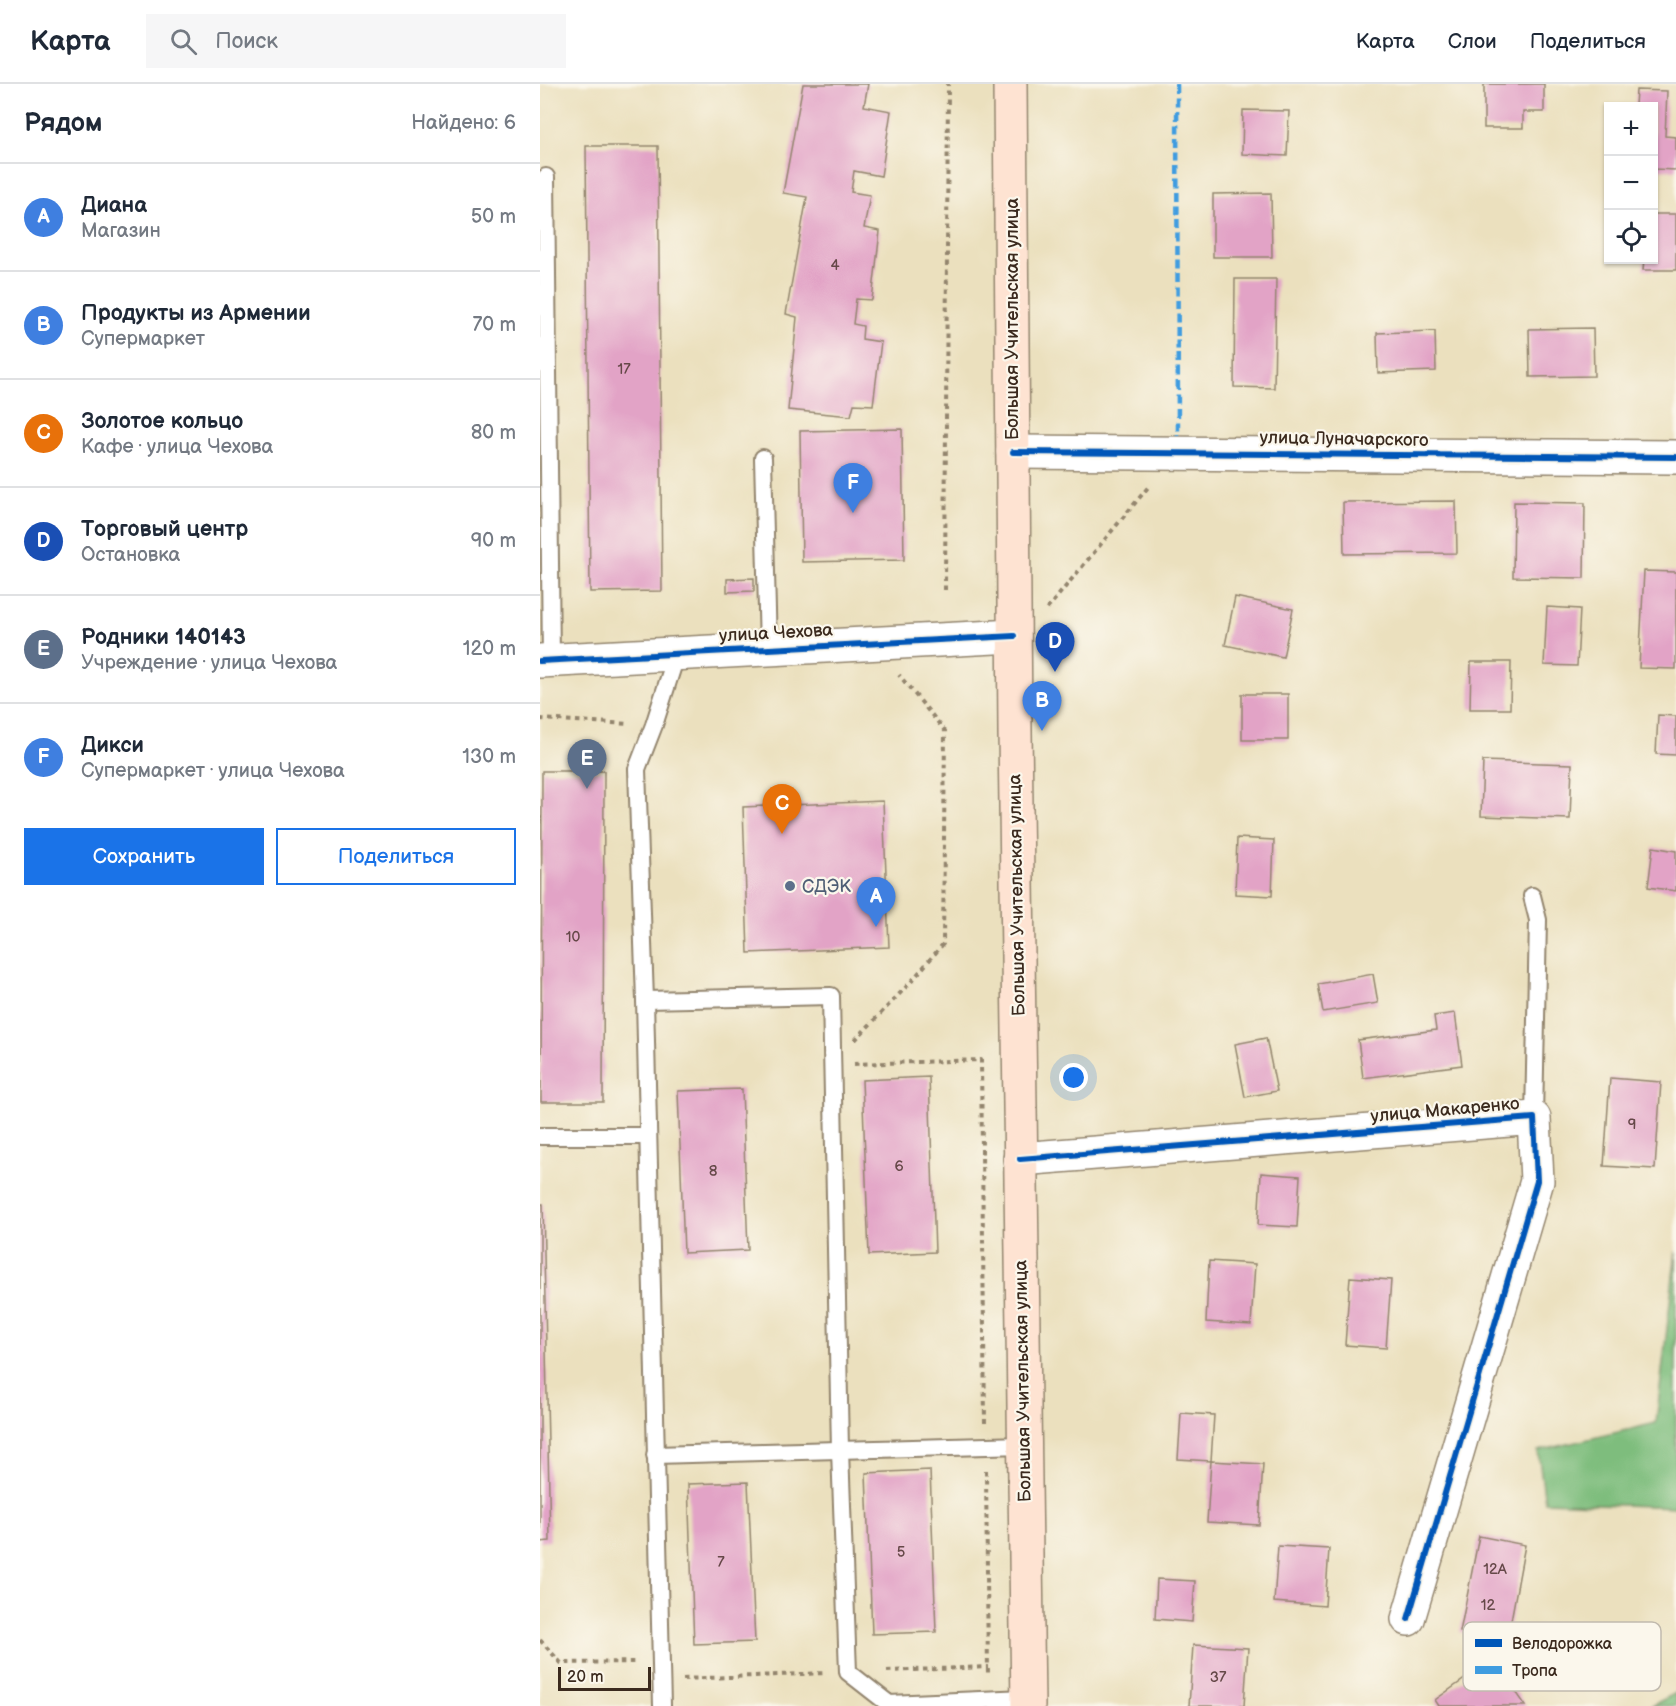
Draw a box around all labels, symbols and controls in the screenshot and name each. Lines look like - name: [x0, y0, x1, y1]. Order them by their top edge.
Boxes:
- search box: [146, 14, 566, 68]
- text: Карта: [30, 25, 110, 58]
- icon: search: [167, 25, 200, 58]
- text: Поиск: [215, 28, 278, 55]
- text: Карта: [1356, 29, 1415, 54]
- text: Слои: [1448, 29, 1497, 54]
- text: Поделиться: [1530, 29, 1646, 54]
- map controls: [1604, 102, 1658, 264]
- button: +: [1604, 102, 1658, 156]
- text: Рядом: [24, 108, 102, 139]
- text: Найдено: 6: [411, 111, 516, 135]
- button: −: [1604, 156, 1658, 210]
- text: Диана: [81, 192, 147, 219]
- street label: Большая Учительская улица: [1002, 198, 1023, 440]
- text: A: [37, 205, 50, 229]
- text: 50 m: [471, 205, 516, 229]
- button: locate: [1604, 210, 1658, 264]
- text: Магазин: [81, 219, 161, 243]
- house number: 4: [830, 256, 840, 275]
- text: Продукты из Армении: [81, 300, 311, 327]
- text: B: [36, 313, 51, 337]
- text: 70 m: [472, 313, 516, 337]
- text: Супермаркет: [81, 327, 205, 351]
- house number: 17: [617, 360, 631, 379]
- text: Золотое кольцо: [81, 408, 243, 435]
- text: C: [36, 421, 51, 445]
- text: 80 m: [471, 421, 516, 445]
- street label: улица Луначарского: [1259, 427, 1429, 451]
- text: Кафе · улица Чехова: [81, 435, 273, 459]
- pin: F: [834, 464, 872, 513]
- text: Торговый центр: [81, 516, 248, 543]
- text: D: [37, 529, 50, 553]
- text: 90 m: [471, 529, 516, 553]
- text: Остановка: [81, 543, 180, 567]
- street label: улица Чехова: [718, 620, 834, 646]
- pin: D: [1036, 622, 1074, 672]
- text: Родники 140143: [81, 624, 246, 651]
- text: E: [37, 637, 50, 661]
- text: 120 m: [463, 637, 516, 661]
- text: Учреждение · улица Чехова: [81, 651, 337, 675]
- pin: B: [1022, 682, 1062, 731]
- text: Дикси: [81, 732, 144, 759]
- pin: E: [568, 740, 606, 789]
- text: F: [37, 745, 50, 769]
- text: 130 m: [462, 745, 516, 769]
- text: Супермаркет · улица Чехова: [81, 759, 345, 783]
- street label: Большая Учительская улица: [1004, 773, 1030, 1016]
- pin: C: [762, 784, 802, 834]
- button: Сохранить: [24, 828, 264, 885]
- button: Поделиться: [276, 828, 516, 885]
- place label: СДЭК: [802, 876, 851, 897]
- pin: A: [856, 878, 896, 927]
- marker: СДЭК: [783, 879, 797, 893]
- house number: 10: [566, 928, 580, 947]
- your location: [1059, 1063, 1088, 1092]
- street label: улица Макаренко: [1370, 1093, 1520, 1127]
- house number: 9: [1628, 1115, 1636, 1134]
- house number: 6: [894, 1157, 904, 1176]
- house number: 8: [709, 1162, 718, 1181]
- street label: Большая Учительская улица: [1010, 1259, 1036, 1502]
- house number: 5: [897, 1543, 905, 1562]
- house number: 7: [717, 1553, 725, 1572]
- house number: 12А: [1483, 1560, 1508, 1579]
- house number: 12: [1481, 1596, 1495, 1615]
- legend: [1463, 1622, 1661, 1691]
- text: Велодорожка: [1512, 1635, 1613, 1654]
- text: Тропа: [1512, 1662, 1558, 1681]
- scale bar: [558, 1664, 651, 1692]
- text: 20 m: [567, 1668, 603, 1687]
- house number: 37: [1210, 1668, 1227, 1687]

